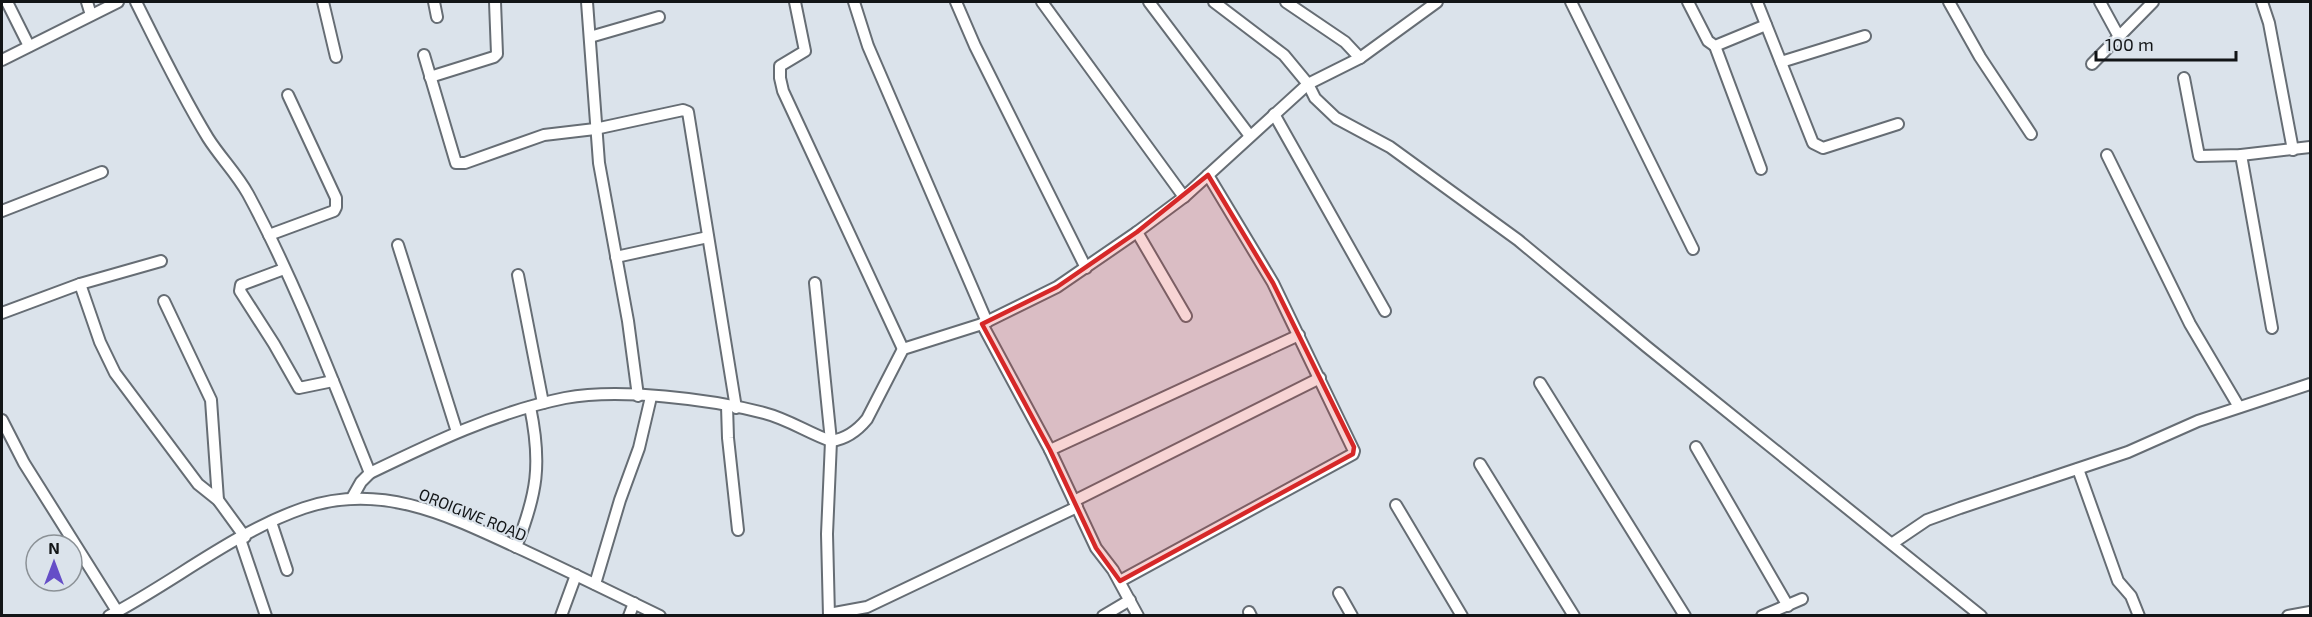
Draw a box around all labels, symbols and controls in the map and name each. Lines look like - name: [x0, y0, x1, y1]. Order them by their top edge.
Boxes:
- scale bar: [2096, 24, 2236, 62]
- text: 100 m: [2105, 33, 2154, 55]
- street label: OROIGWE ROAD: [416, 484, 530, 544]
- north arrow: [24, 533, 84, 593]
- text: N: [48, 538, 60, 557]

